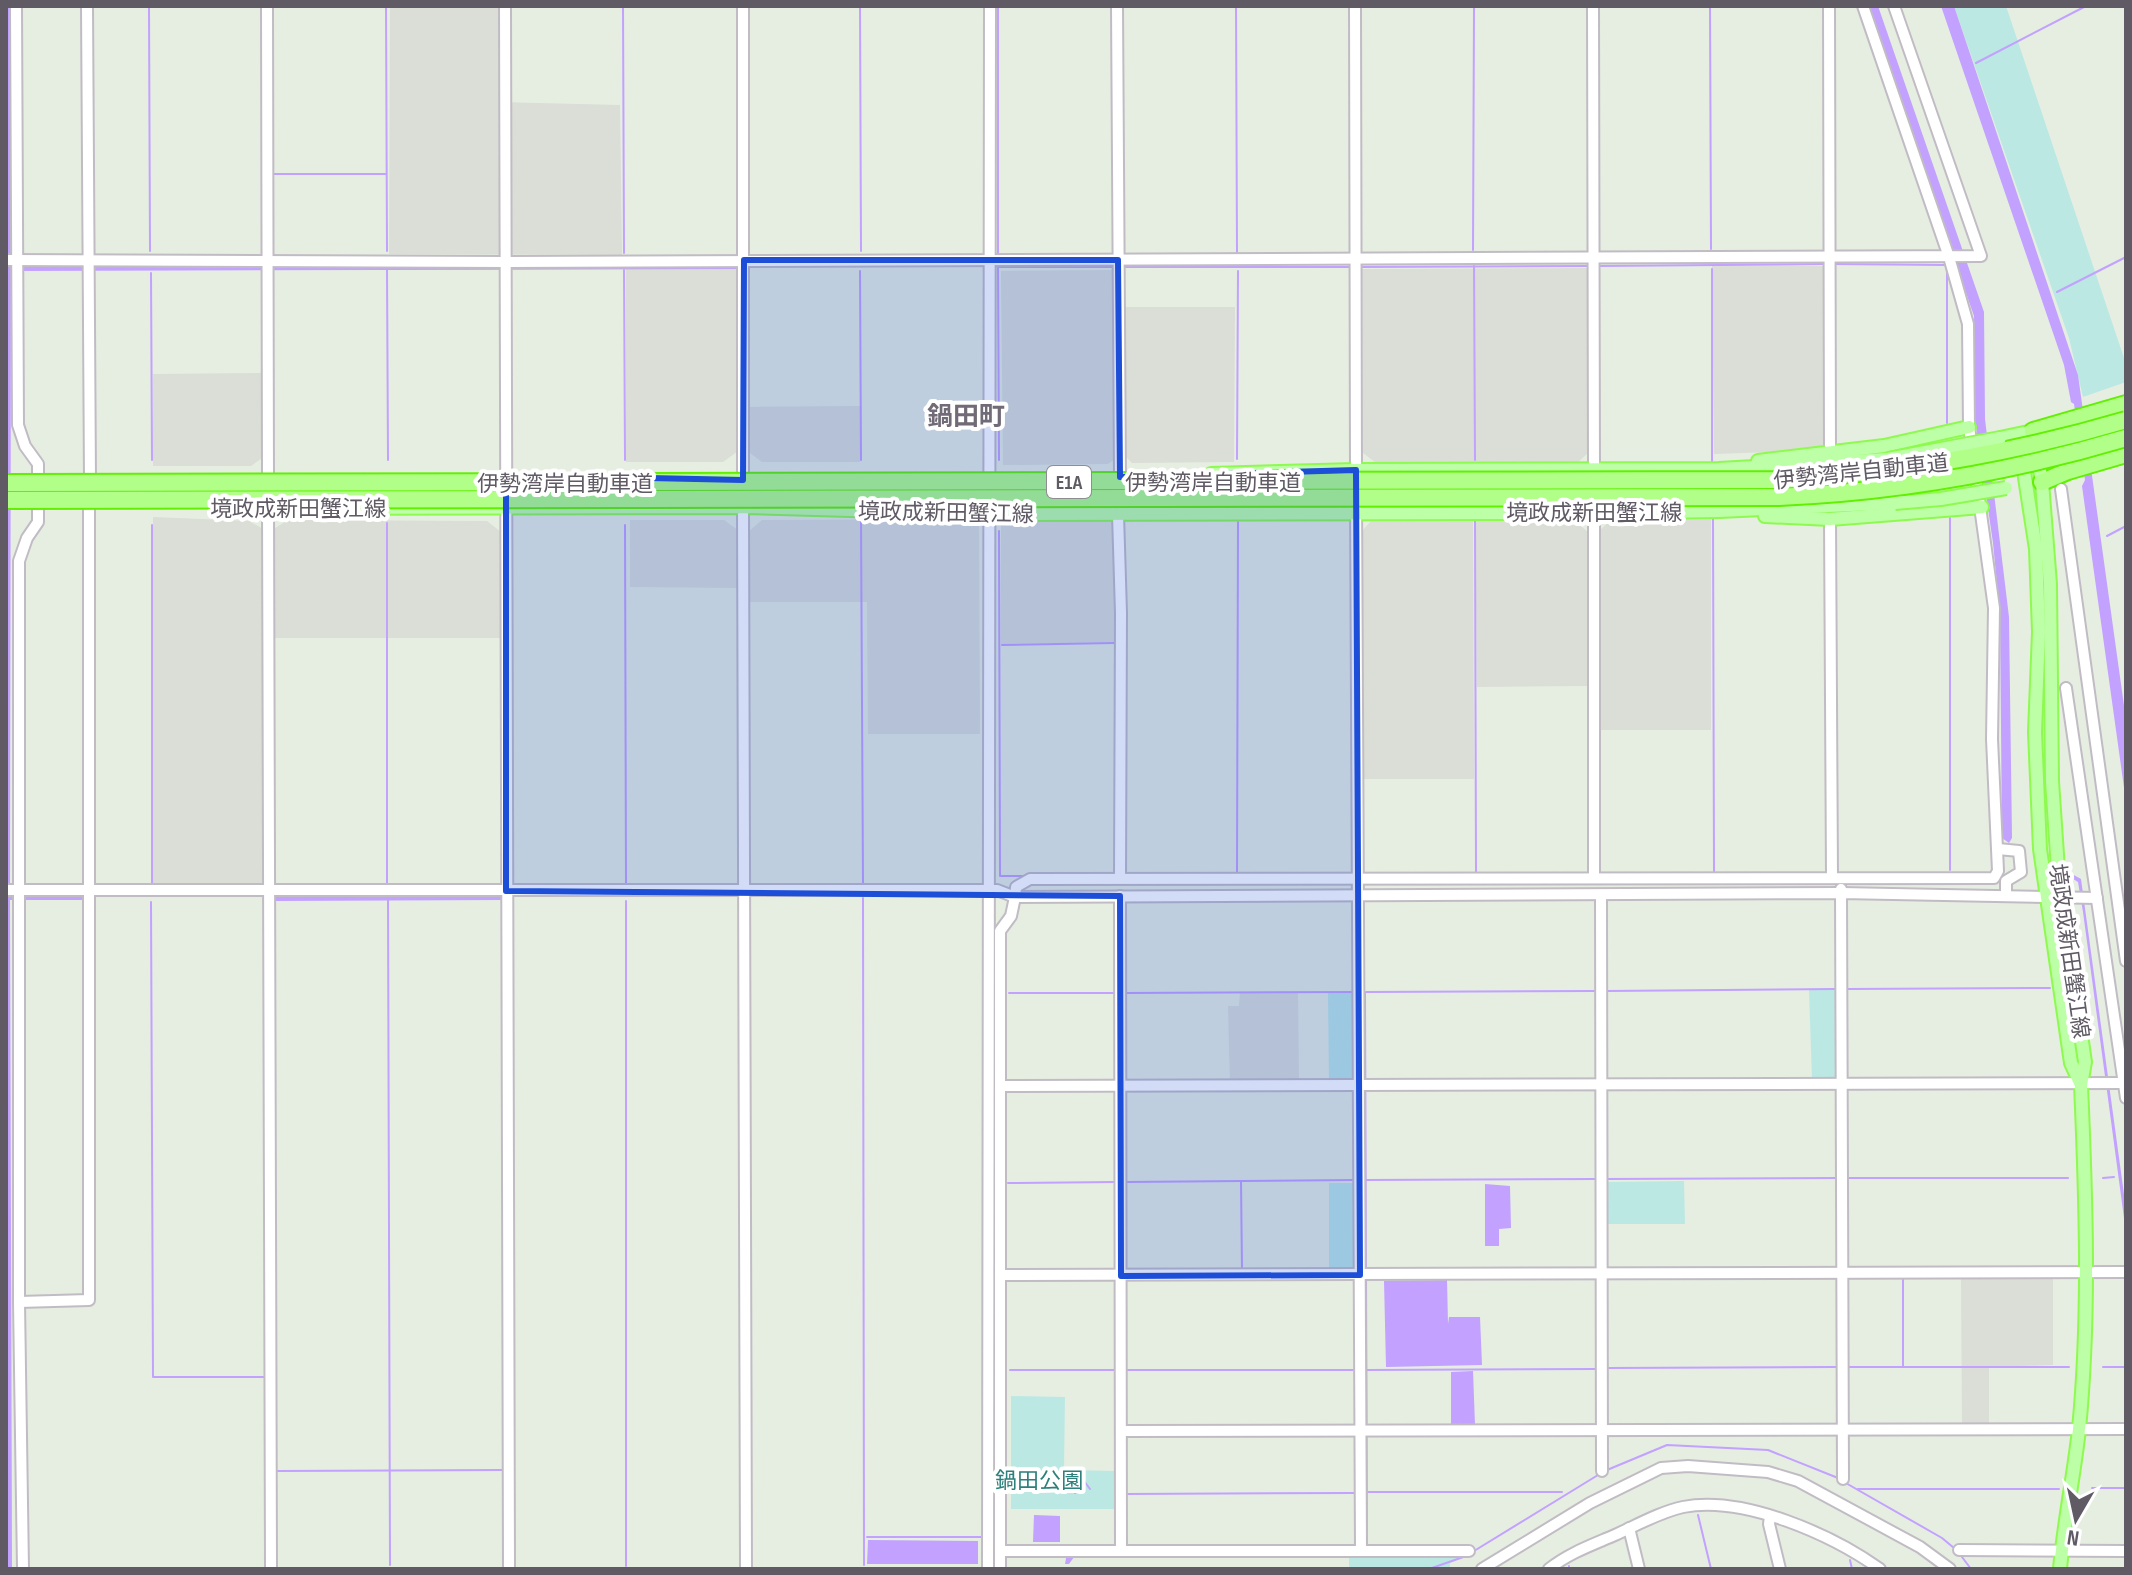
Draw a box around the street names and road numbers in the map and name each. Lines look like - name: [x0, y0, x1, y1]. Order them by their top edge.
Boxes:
- street label: 伊勢湾岸自動車道: [1772, 450, 1950, 495]
- road number: E1A: [1047, 466, 1091, 498]
- street label: 伊勢湾岸自動車道: [1125, 470, 1301, 497]
- street label: 伊勢湾岸自動車道: [477, 471, 653, 498]
- street label: 境政成新田蟹江線: [210, 496, 386, 523]
- street label: 境政成新田蟹江線: [858, 498, 1034, 529]
- street label: 境政成新田蟹江線: [1506, 500, 1682, 527]
- street label: 境政成新田蟹江線: [2043, 862, 2094, 1040]

